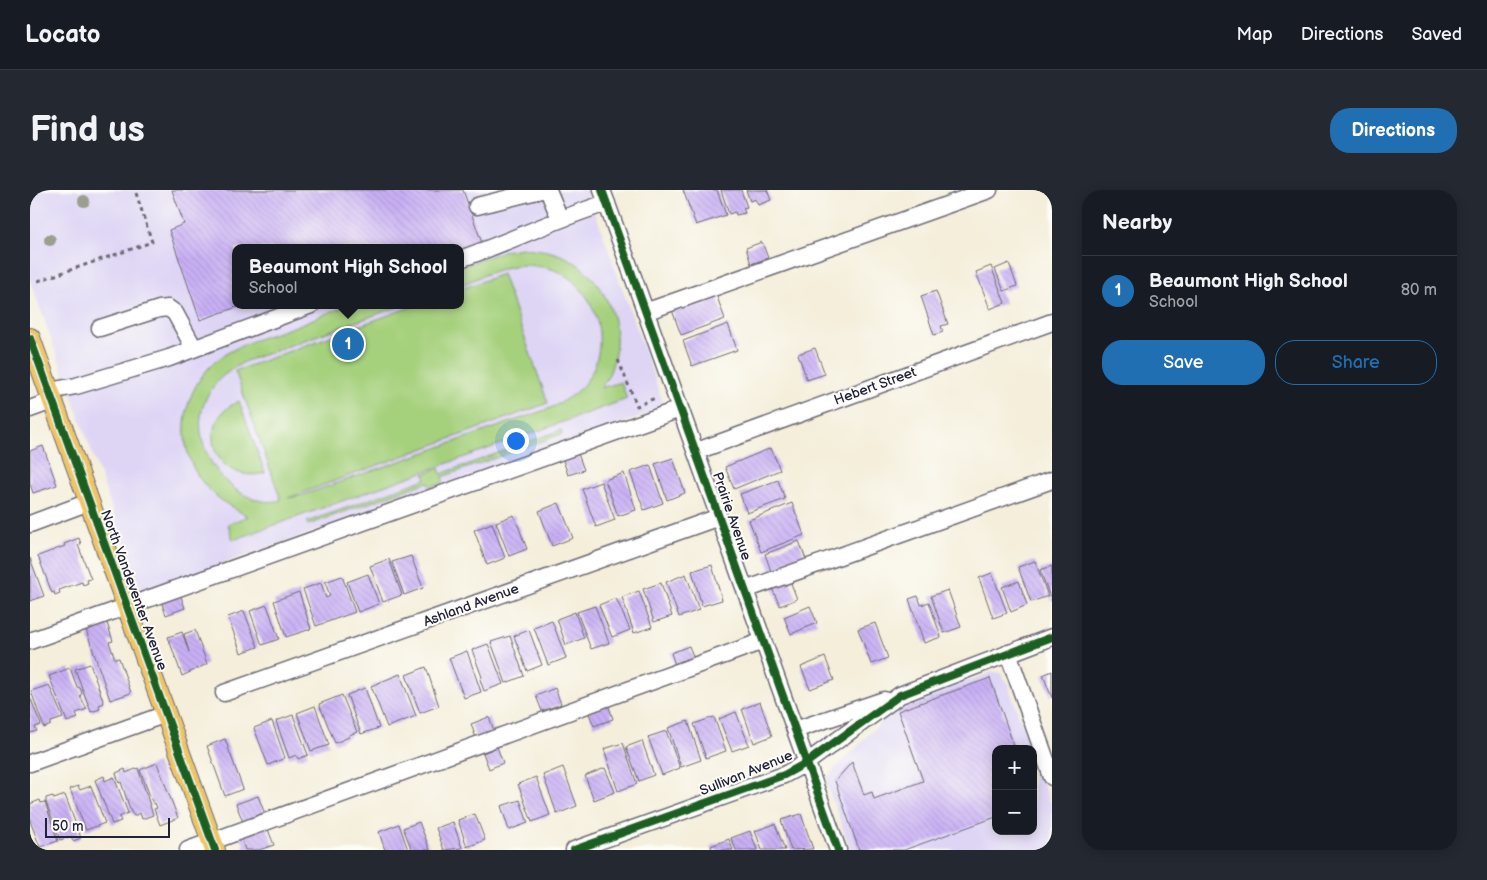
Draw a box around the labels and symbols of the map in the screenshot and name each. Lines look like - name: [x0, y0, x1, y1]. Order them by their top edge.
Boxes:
- pin: 1: [332, 325, 364, 363]
- street label: Hebert Street: [832, 363, 919, 409]
- your location: [503, 428, 529, 454]
- street label: Prairie Avenue: [709, 470, 755, 562]
- street label: North Vandeventer Avenue: [97, 507, 171, 673]
- street label: Ashland Avenue: [421, 580, 521, 630]
- street label: Sullivan Avenue: [697, 747, 795, 799]
- scale bar: [45, 815, 170, 838]

